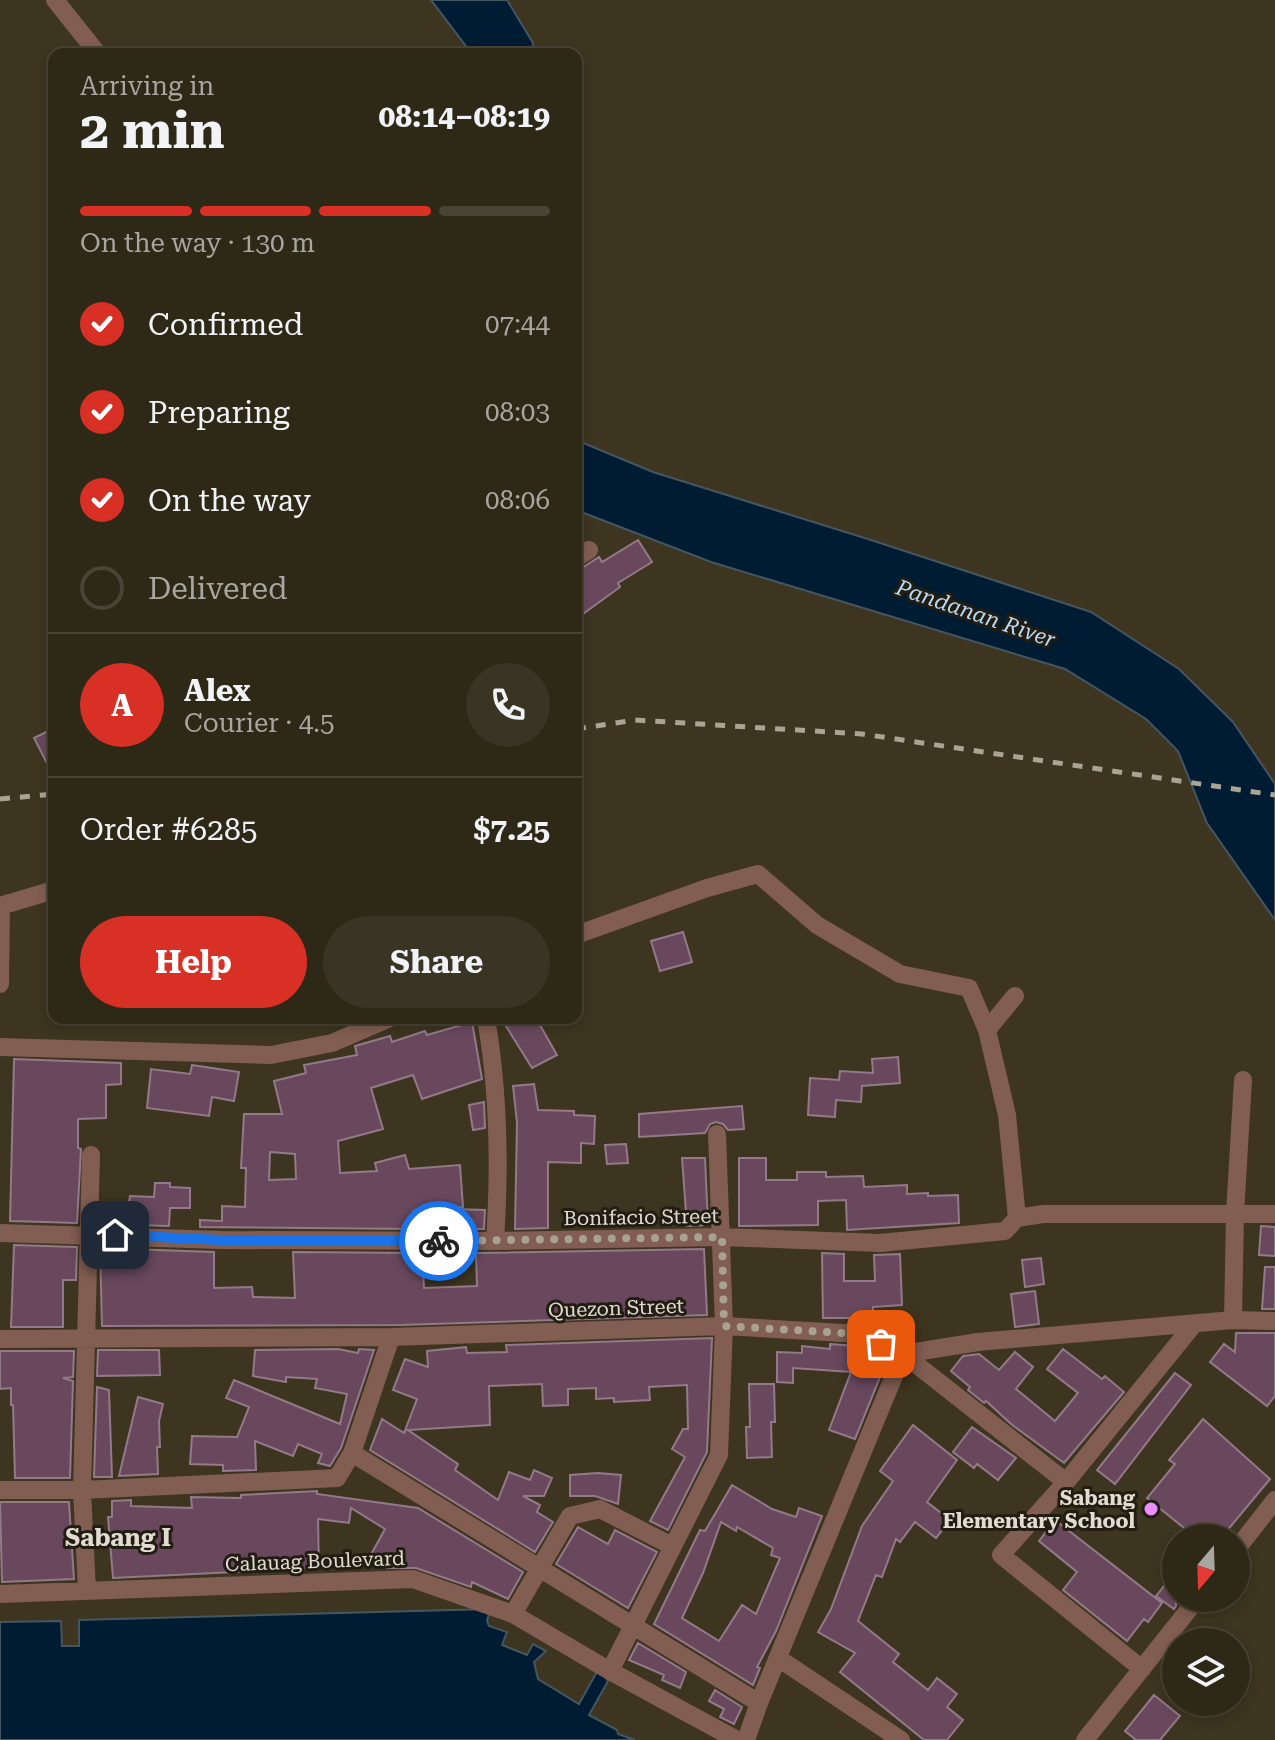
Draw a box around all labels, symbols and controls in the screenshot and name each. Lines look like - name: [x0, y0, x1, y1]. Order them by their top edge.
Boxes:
- text: Arriving in: [80, 71, 214, 101]
- text: 08:14–08:19: [378, 99, 550, 134]
- text: 2 min: [80, 100, 225, 161]
- text: On the way · 130 m: [80, 228, 315, 258]
- icon: check: [80, 302, 124, 346]
- text: Confirmed: [148, 307, 303, 342]
- text: 07:44: [485, 309, 550, 339]
- icon: check: [80, 390, 124, 434]
- text: Preparing: [148, 395, 290, 430]
- text: 08:03: [485, 397, 550, 427]
- icon: check: [80, 478, 124, 522]
- text: On the way: [148, 483, 311, 518]
- text: 08:06: [485, 485, 550, 515]
- text: Delivered: [148, 571, 287, 606]
- water label: Pandanan River: [892, 574, 1059, 652]
- button: phone: [466, 663, 550, 747]
- text: Alex: [184, 673, 251, 708]
- text: A: [111, 688, 133, 723]
- text: Courier · 4.5: [184, 708, 334, 738]
- text: Order #6285: [80, 812, 258, 847]
- text: $7.25: [473, 812, 550, 847]
- button: Help: [80, 916, 307, 1008]
- button: Share: [323, 916, 550, 1008]
- pin: [81, 1201, 149, 1269]
- courier: [399, 1201, 479, 1281]
- street label: Bonifacio Street: [563, 1204, 719, 1230]
- icon: home: [93, 1213, 137, 1257]
- icon: bike: [417, 1219, 461, 1263]
- street label: Quezon Street: [547, 1294, 685, 1322]
- pin: [847, 1310, 915, 1378]
- icon: bag: [859, 1322, 903, 1366]
- place label: Sabang Elementary School: [943, 1486, 1136, 1533]
- marker: Sabang Elementary School: [1142, 1500, 1160, 1518]
- district label: Sabang I: [65, 1524, 171, 1552]
- north arrow: [1162, 1524, 1250, 1612]
- map controls: [1162, 1524, 1250, 1716]
- street label: Calauag Boulevard: [225, 1546, 405, 1576]
- button: layers: [1162, 1628, 1250, 1716]

